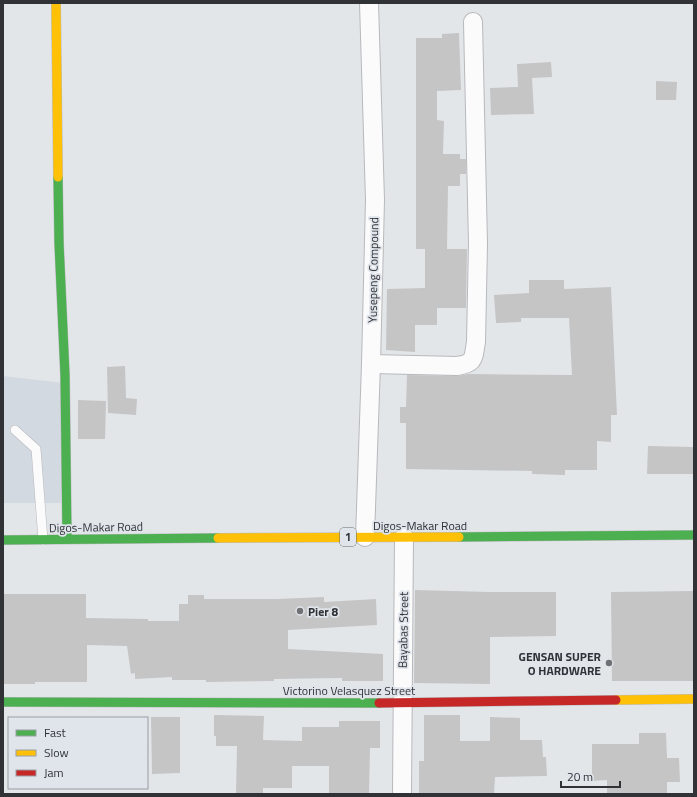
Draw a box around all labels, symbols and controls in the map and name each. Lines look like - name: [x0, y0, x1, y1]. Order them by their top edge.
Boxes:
- street label: Yusepeng Compound: [363, 217, 383, 323]
- street label: Digos-Makar Road: [373, 516, 467, 535]
- street label: Digos-Makar Road: [49, 517, 143, 537]
- road number: 1: [340, 528, 356, 546]
- street label: Bayabas Street: [393, 591, 413, 668]
- place label: Pier 8: [308, 602, 338, 621]
- marker: Pier 8: [295, 606, 305, 616]
- place label: GENSAN SUPER O HARDWARE: [519, 647, 601, 680]
- marker: GENSAN SUPER O HARDWARE: [604, 658, 614, 668]
- street label: Victorino Velasquez Street: [283, 681, 416, 700]
- legend: [8, 717, 148, 789]
- text: Fast: [44, 723, 67, 742]
- text: Slow: [44, 743, 69, 762]
- text: Jam: [44, 763, 64, 782]
- scale bar: [561, 763, 620, 789]
- text: 20 m: [567, 767, 593, 786]

